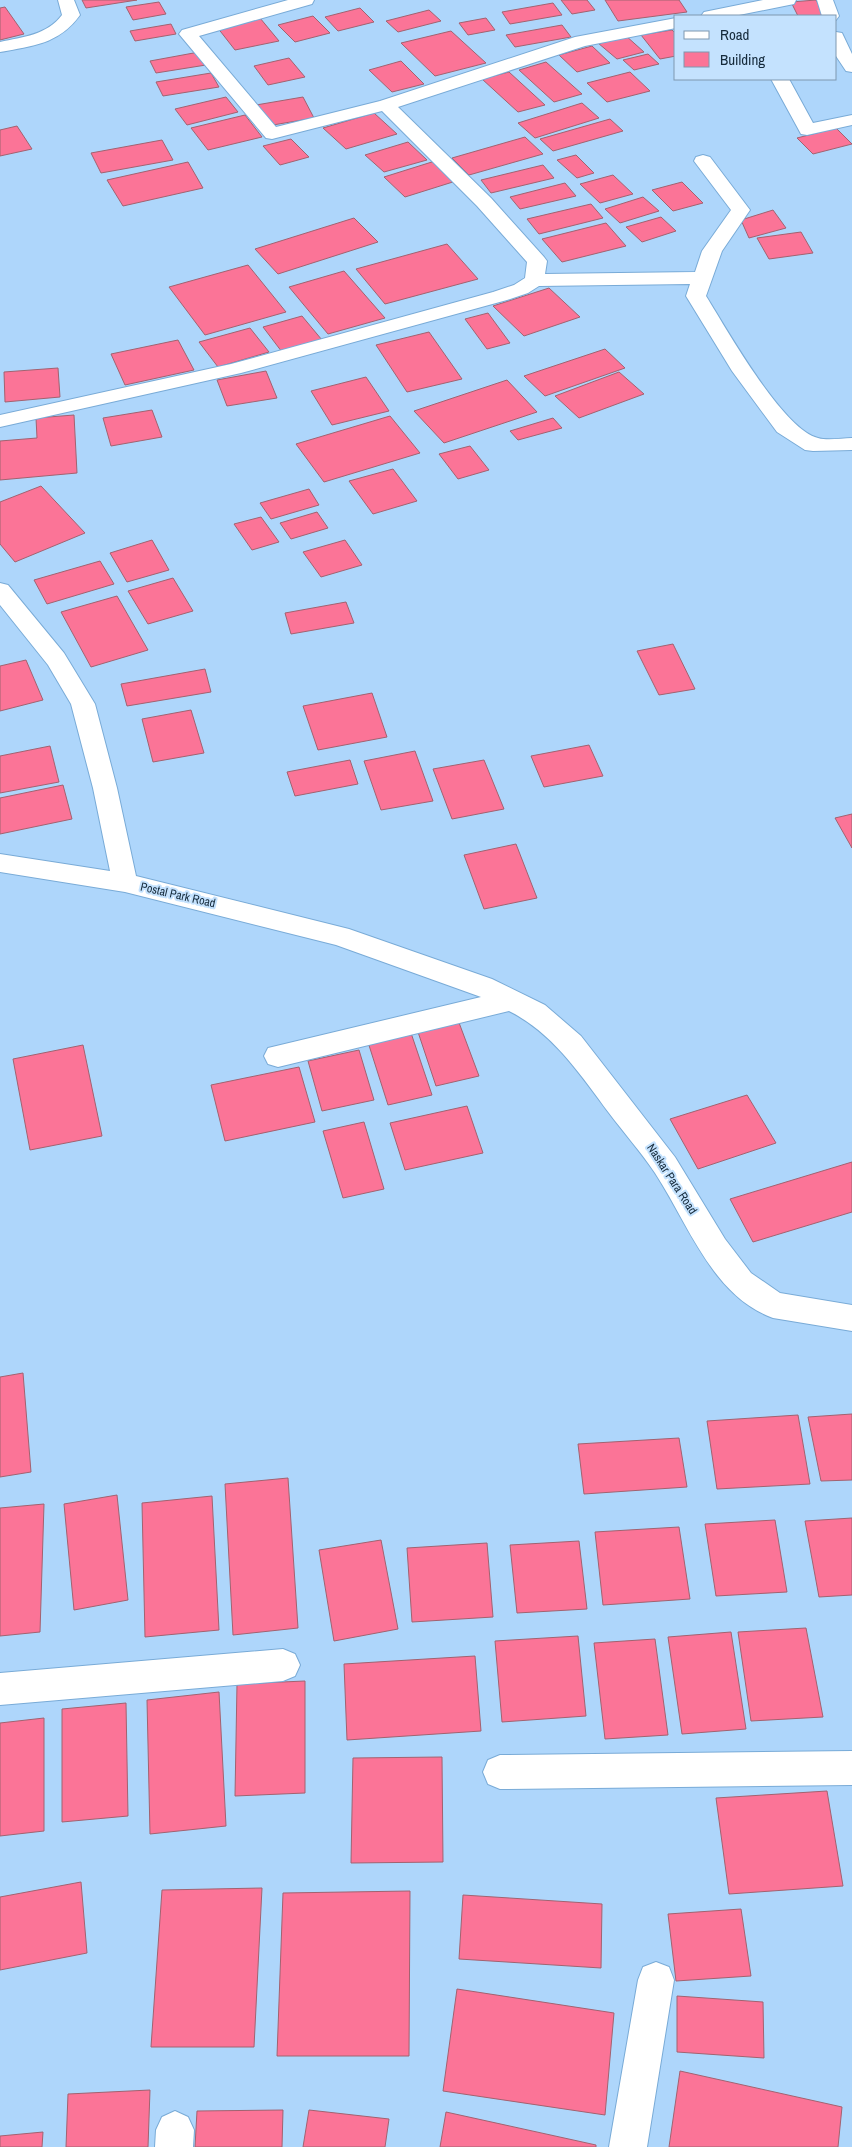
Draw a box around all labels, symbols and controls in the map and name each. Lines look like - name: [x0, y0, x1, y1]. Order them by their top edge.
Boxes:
- legend: [674, 15, 837, 80]
- text: Road: [720, 24, 749, 45]
- text: Building: [720, 49, 765, 70]
- street label: Postal Park Road: [139, 879, 217, 911]
- street label: Naskar Para Road: [643, 1141, 701, 1217]

